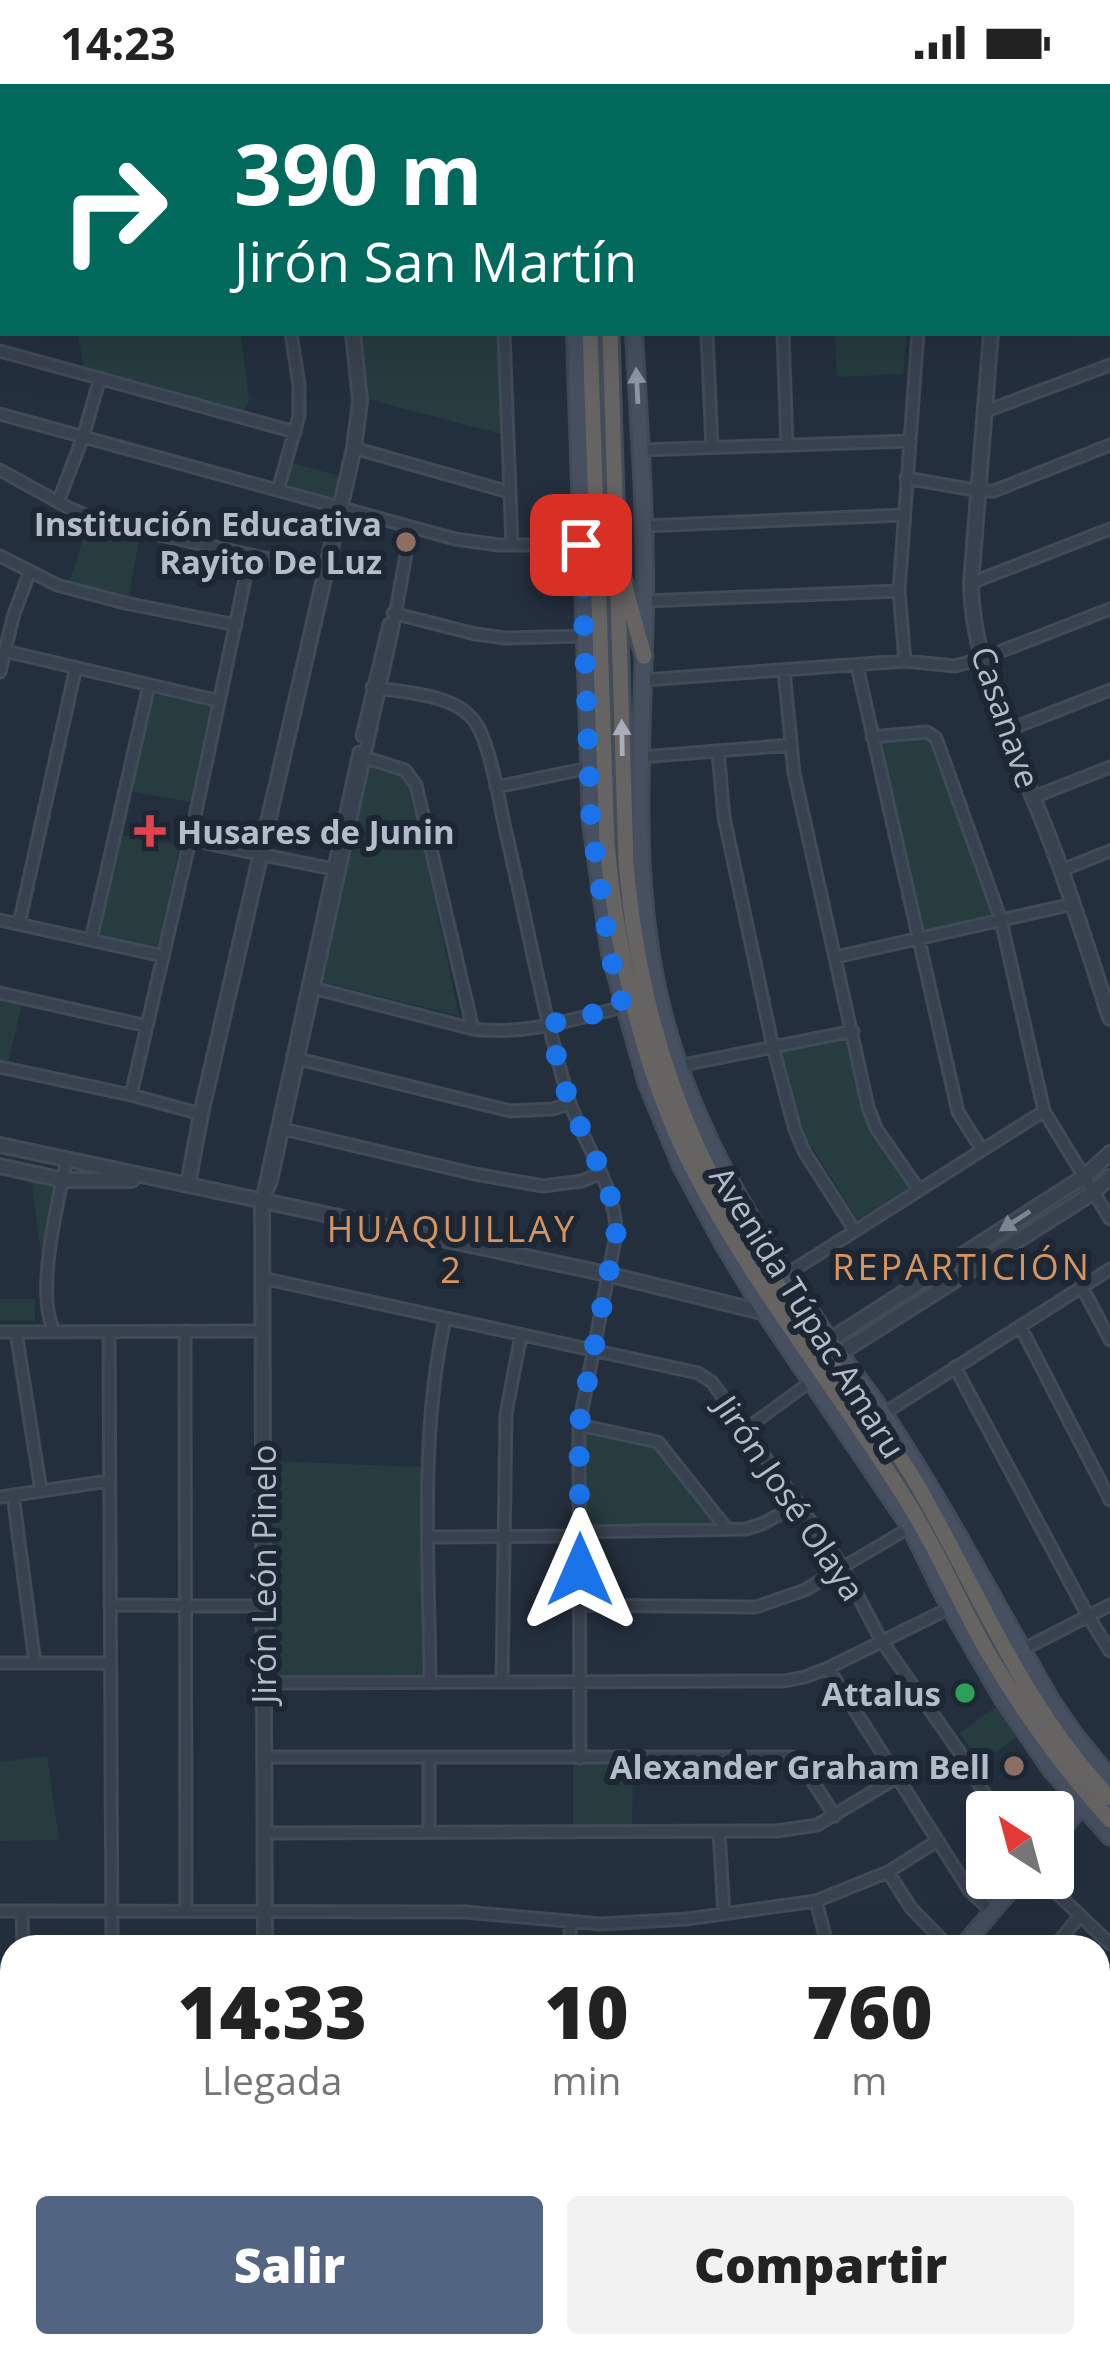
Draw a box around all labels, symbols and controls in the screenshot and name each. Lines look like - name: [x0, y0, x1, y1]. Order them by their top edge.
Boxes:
- text: 14:23: [60, 12, 176, 73]
- text: 390 m: [234, 115, 482, 230]
- icon: right: [36, 132, 192, 288]
- text: Jirón San Martín: [234, 224, 637, 298]
- one-way arrow: [627, 366, 646, 404]
- pin: [530, 494, 632, 596]
- place label: Institución Educativa Rayito De Luz: [34, 501, 382, 584]
- icon: arrive: [548, 512, 614, 578]
- marker: Institución Educativa Rayito De Luz: [393, 529, 419, 555]
- street label: Casanave: [961, 640, 1051, 794]
- one-way arrow: [613, 718, 632, 756]
- place label: Husares de Junin: [177, 809, 455, 854]
- marker: Husares de Junin: [134, 815, 166, 847]
- street label: Avenida Túpac Amaru: [700, 1157, 916, 1467]
- district label: HUAQUILLAY 2: [327, 1204, 577, 1294]
- one-way arrow: [999, 1210, 1032, 1232]
- district label: REPARTICIÓN: [832, 1242, 1092, 1291]
- street label: Jirón José Olaya: [703, 1384, 875, 1609]
- street label: Jirón León Pinelo: [241, 1445, 286, 1706]
- position arrow: [517, 1507, 643, 1633]
- place label: Attalus: [821, 1671, 941, 1716]
- marker: Attalus: [952, 1680, 978, 1706]
- place label: Alexander Graham Bell: [610, 1744, 990, 1789]
- marker: Alexander Graham Bell: [1001, 1753, 1027, 1779]
- north arrow: [966, 1791, 1074, 1899]
- map controls: [966, 1791, 1074, 1899]
- text: 14:33: [177, 1962, 367, 2060]
- text: 10: [544, 1962, 629, 2060]
- text: 760: [806, 1962, 933, 2060]
- text: Llegada: [202, 2053, 342, 2106]
- text: min: [552, 2053, 621, 2106]
- text: m: [851, 2053, 887, 2106]
- button: Salir: [36, 2196, 543, 2334]
- button: Compartir: [567, 2196, 1074, 2334]

